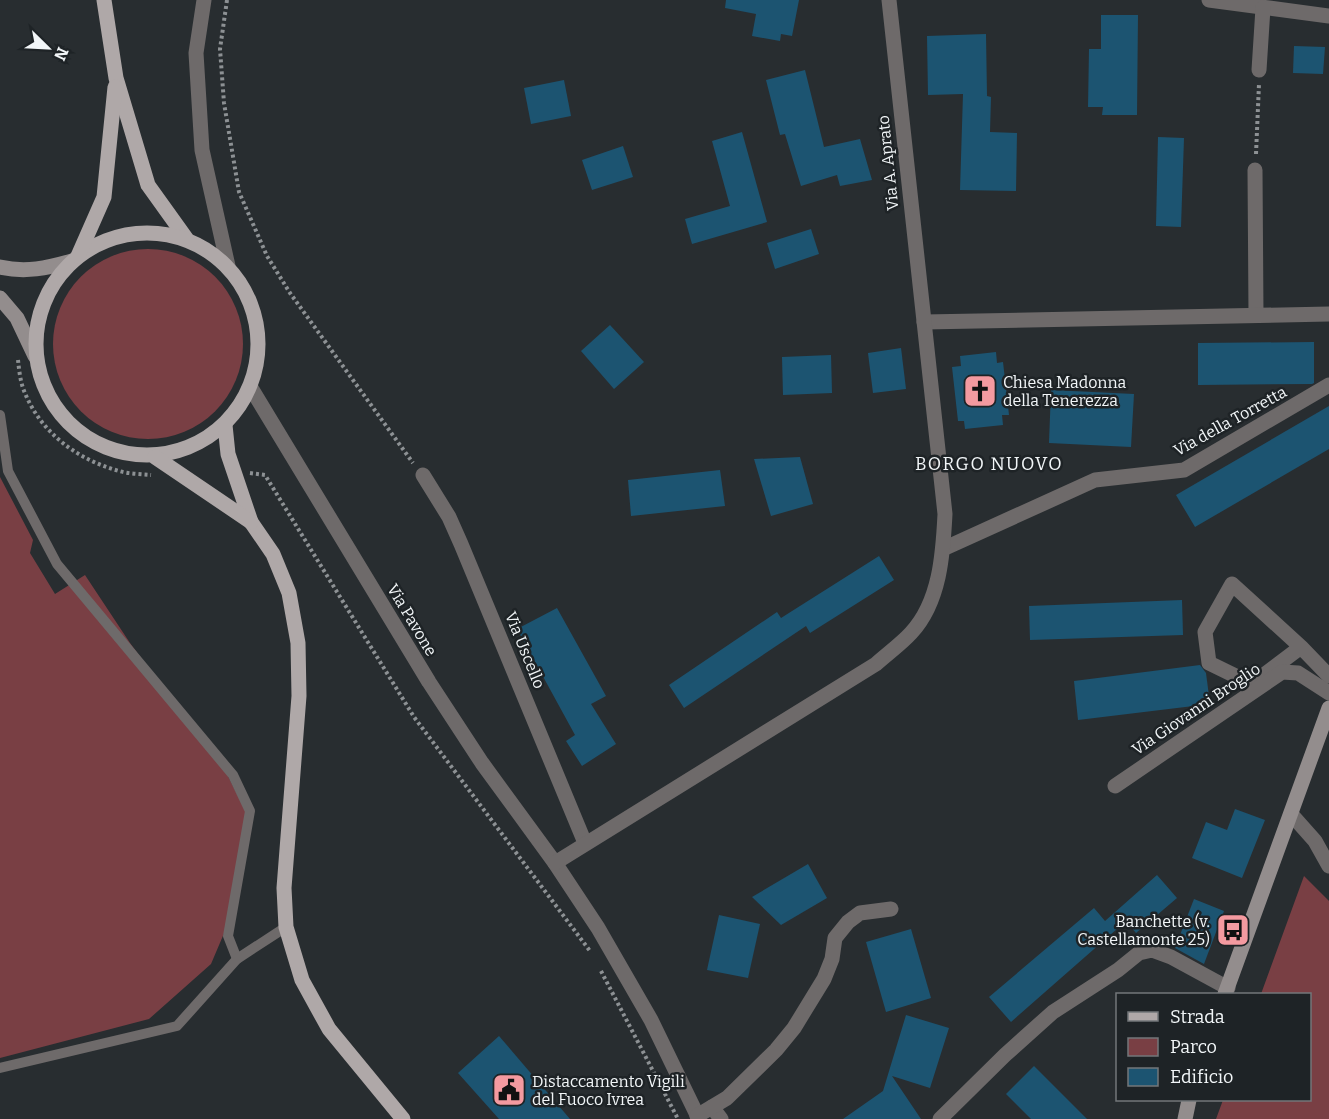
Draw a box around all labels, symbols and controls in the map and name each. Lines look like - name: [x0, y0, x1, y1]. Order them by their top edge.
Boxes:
- north arrow: [18, 18, 78, 78]
- text: N: [50, 44, 72, 63]
- street label: Via A. Aprato: [874, 114, 902, 212]
- church icon: Chiesa Madonna della Tenerezza: [962, 373, 998, 409]
- place label: Chiesa Madonna della Tenerezza: [1003, 373, 1127, 410]
- street label: Via della Torretta: [1170, 382, 1290, 460]
- district label: BORGO NUOVO: [915, 453, 1063, 475]
- street label: Via Pavone: [383, 581, 441, 659]
- street label: Via Uscello: [501, 609, 549, 691]
- street label: Via Giovanni Broglio: [1128, 659, 1264, 759]
- place label: Banchette (v. Castellamonte 25): [1077, 912, 1210, 949]
- bus stop icon: Banchette (v. Castellamonte 25): [1215, 912, 1251, 948]
- legend: [1116, 993, 1311, 1101]
- text: Strada: [1170, 1006, 1225, 1028]
- text: Parco: [1170, 1036, 1217, 1058]
- text: Edificio: [1170, 1066, 1233, 1088]
- public building icon: Distaccamento Vigili del Fuoco Ivrea: [491, 1072, 527, 1108]
- place label: Distaccamento Vigili del Fuoco Ivrea: [532, 1072, 685, 1109]

